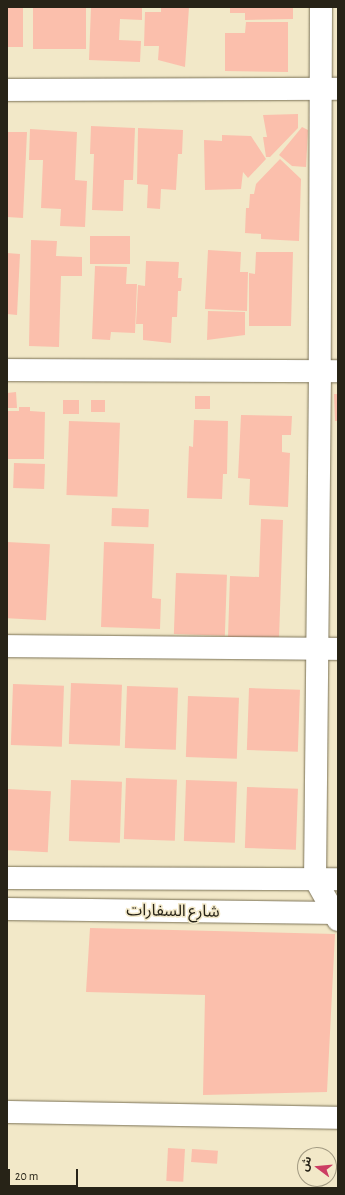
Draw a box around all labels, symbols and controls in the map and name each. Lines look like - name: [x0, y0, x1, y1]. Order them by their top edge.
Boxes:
- street label: شارع السفارات: [126, 901, 220, 921]
- north arrow: [297, 1147, 337, 1187]
- text: ش: [299, 1155, 313, 1173]
- scale bar: [10, 1161, 80, 1187]
- text: 20 m: [15, 1170, 38, 1182]

